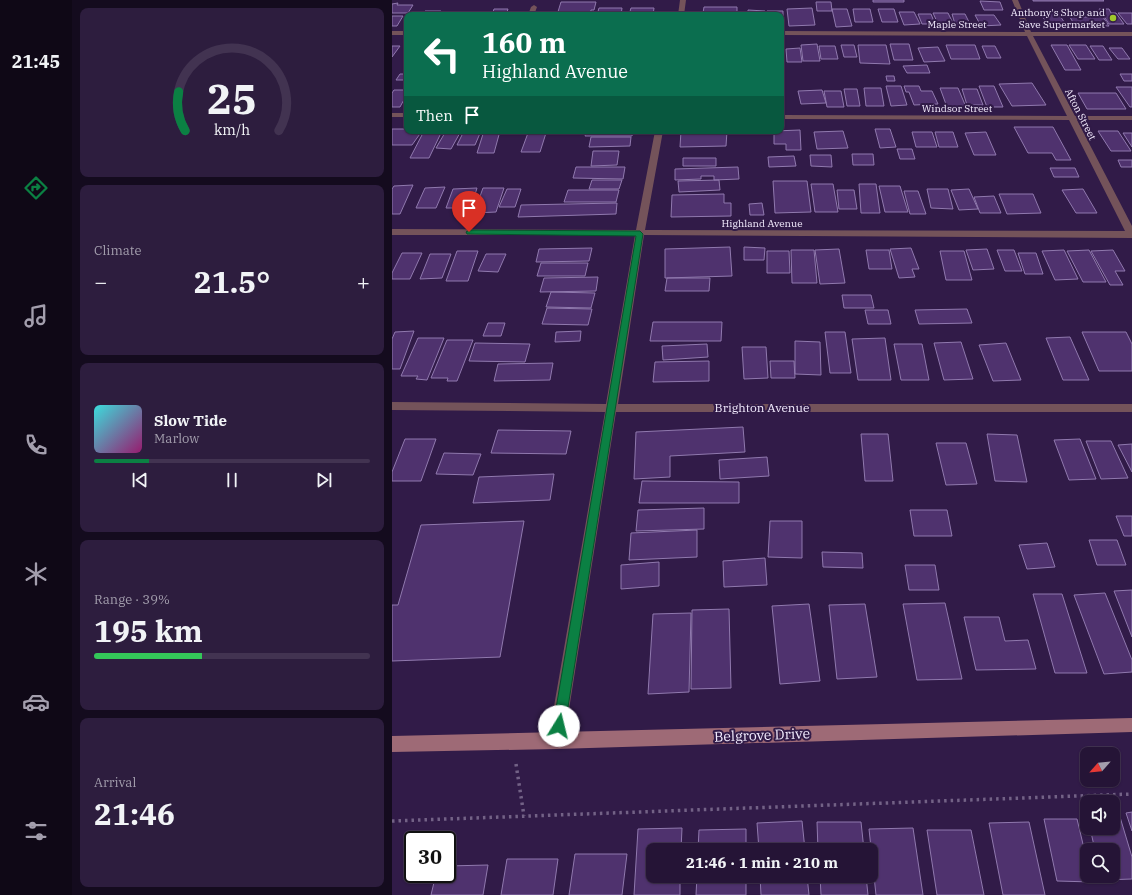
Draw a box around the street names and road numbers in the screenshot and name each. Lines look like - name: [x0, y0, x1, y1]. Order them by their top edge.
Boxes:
- street label: Maple Street: [927, 18, 987, 31]
- street label: Afton Street: [1062, 86, 1099, 143]
- street label: Windsor Street: [922, 102, 993, 115]
- street label: Highland Avenue: [721, 217, 803, 230]
- street label: Brighton Avenue: [715, 400, 809, 415]
- street label: Belgrove Drive: [714, 724, 810, 746]

